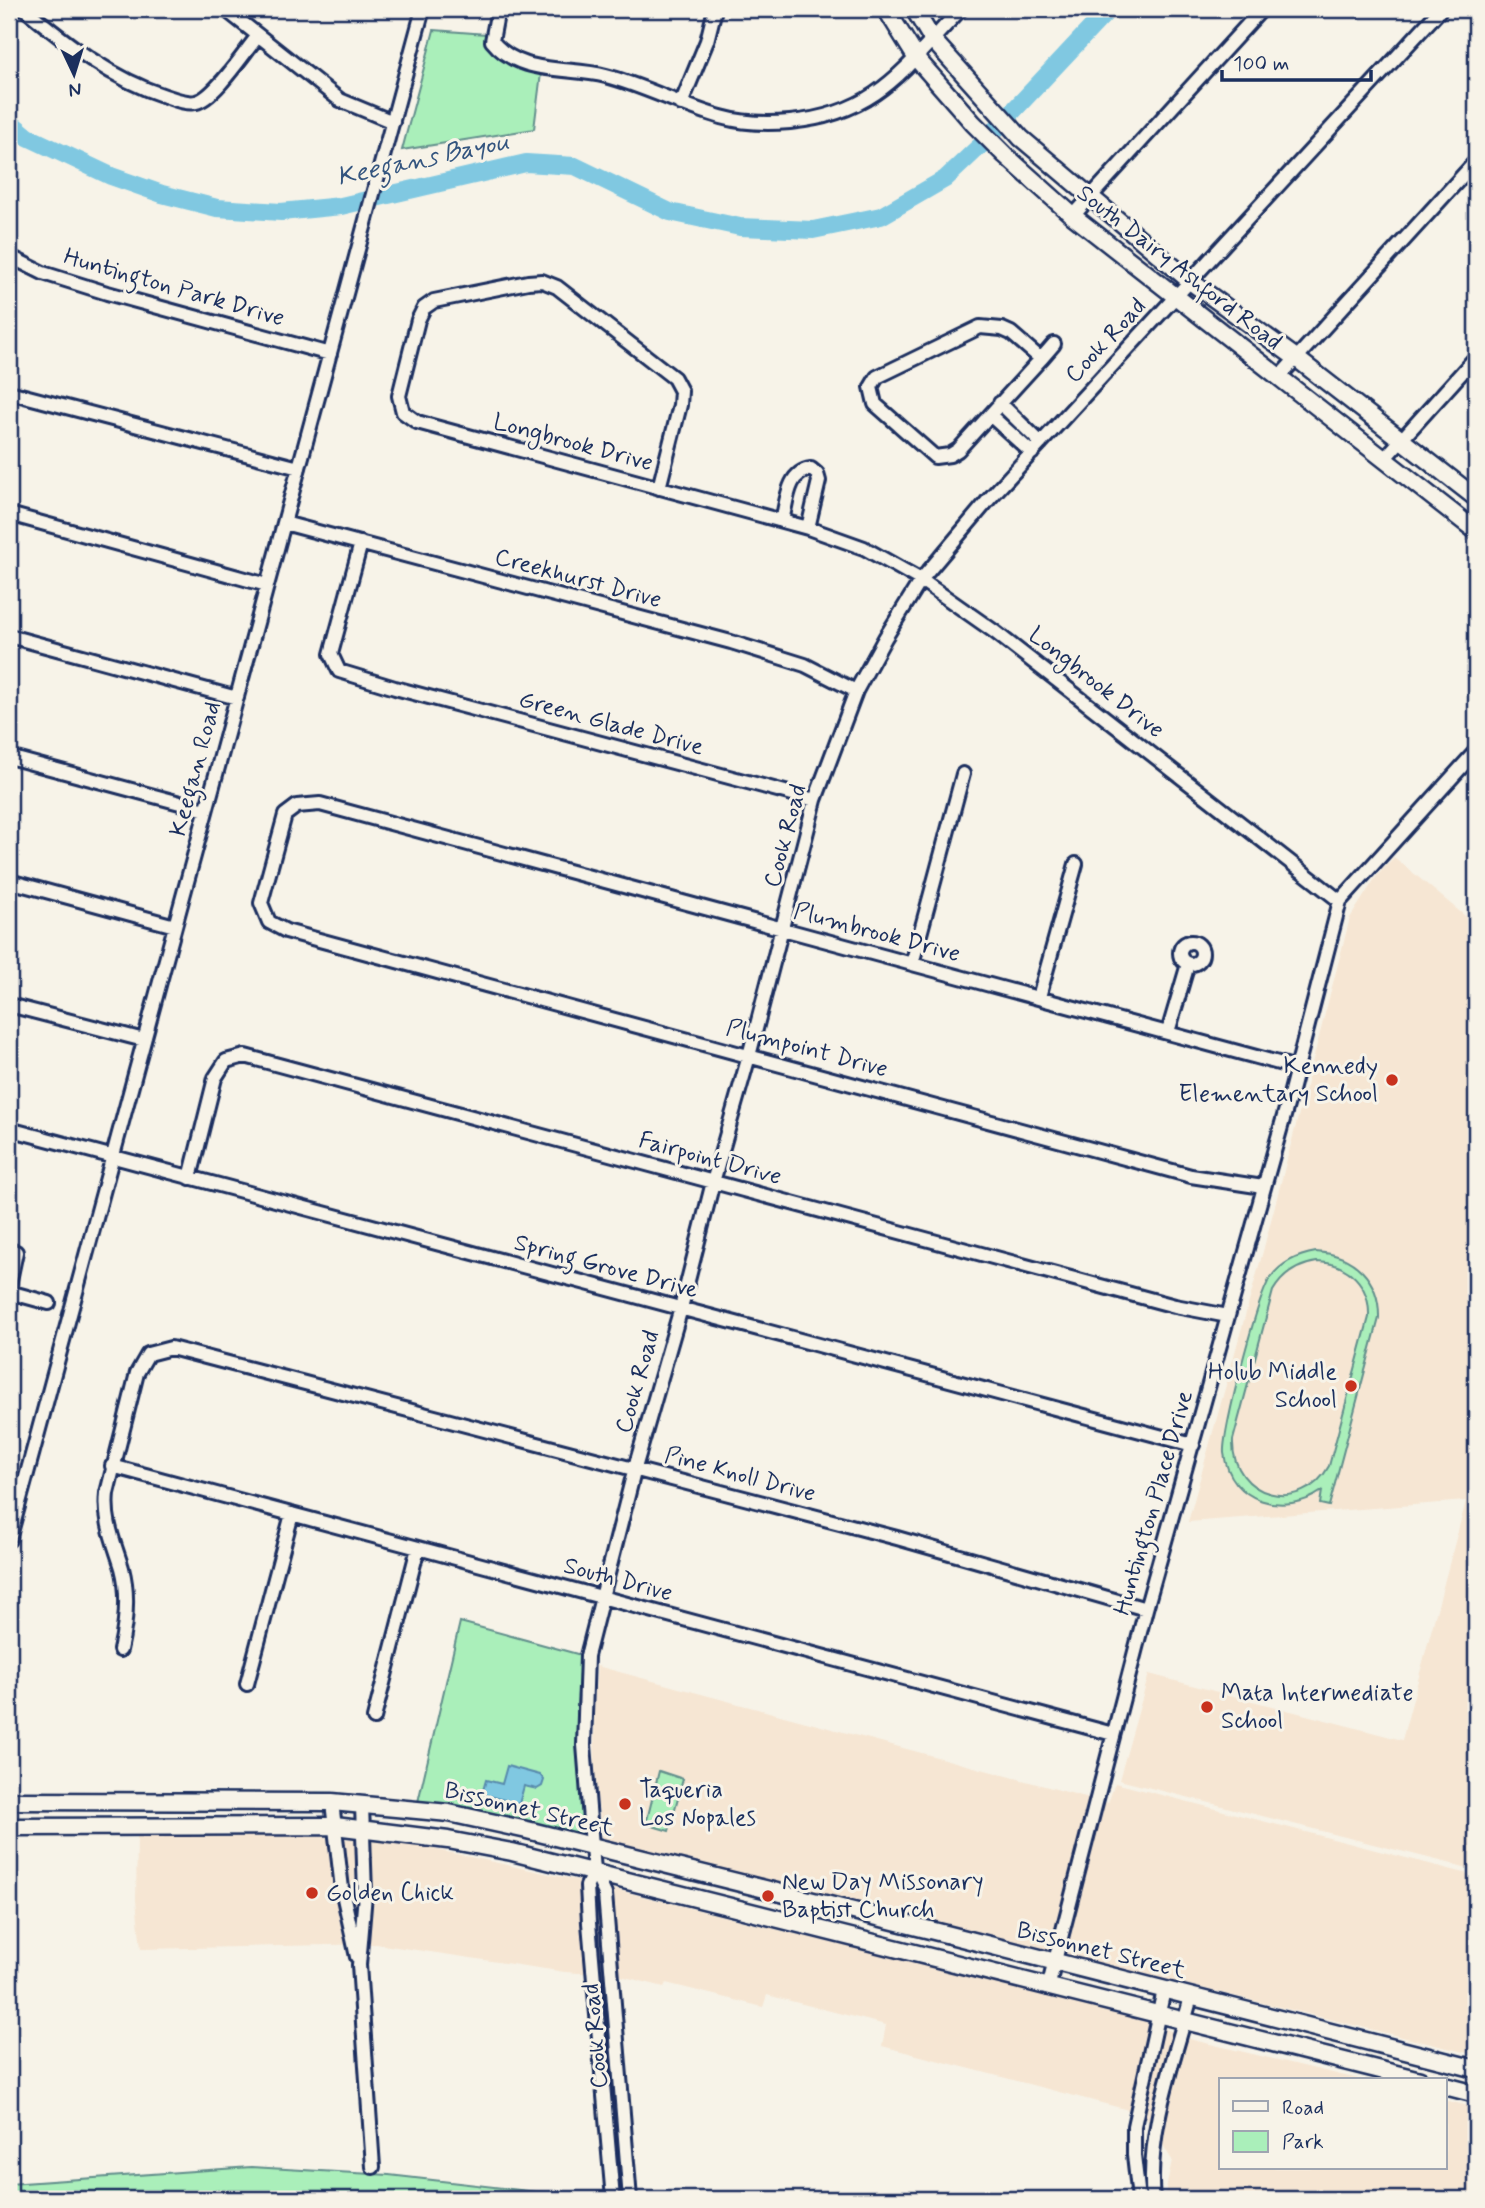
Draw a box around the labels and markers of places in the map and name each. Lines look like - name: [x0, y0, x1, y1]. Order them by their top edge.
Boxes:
- place label: Kennedy Elementary School: [1179, 1051, 1378, 1110]
- marker: Kennedy Elementary School: [1384, 1072, 1400, 1088]
- place label: Holub Middle School: [1208, 1357, 1337, 1416]
- marker: Holub Middle School: [1343, 1378, 1359, 1394]
- place label: Mata Intermediate School: [1221, 1678, 1413, 1737]
- marker: Mata Intermediate School: [1199, 1699, 1215, 1715]
- place label: Taqueria Los Nopales: [639, 1775, 756, 1834]
- marker: Taqueria Los Nopales: [617, 1796, 633, 1812]
- place label: New Day Missonary Baptist Church: [782, 1867, 984, 1926]
- place label: Golden Chick: [326, 1878, 454, 1909]
- marker: Golden Chick: [304, 1885, 320, 1901]
- marker: New Day Missonary Baptist Church: [760, 1888, 776, 1904]

